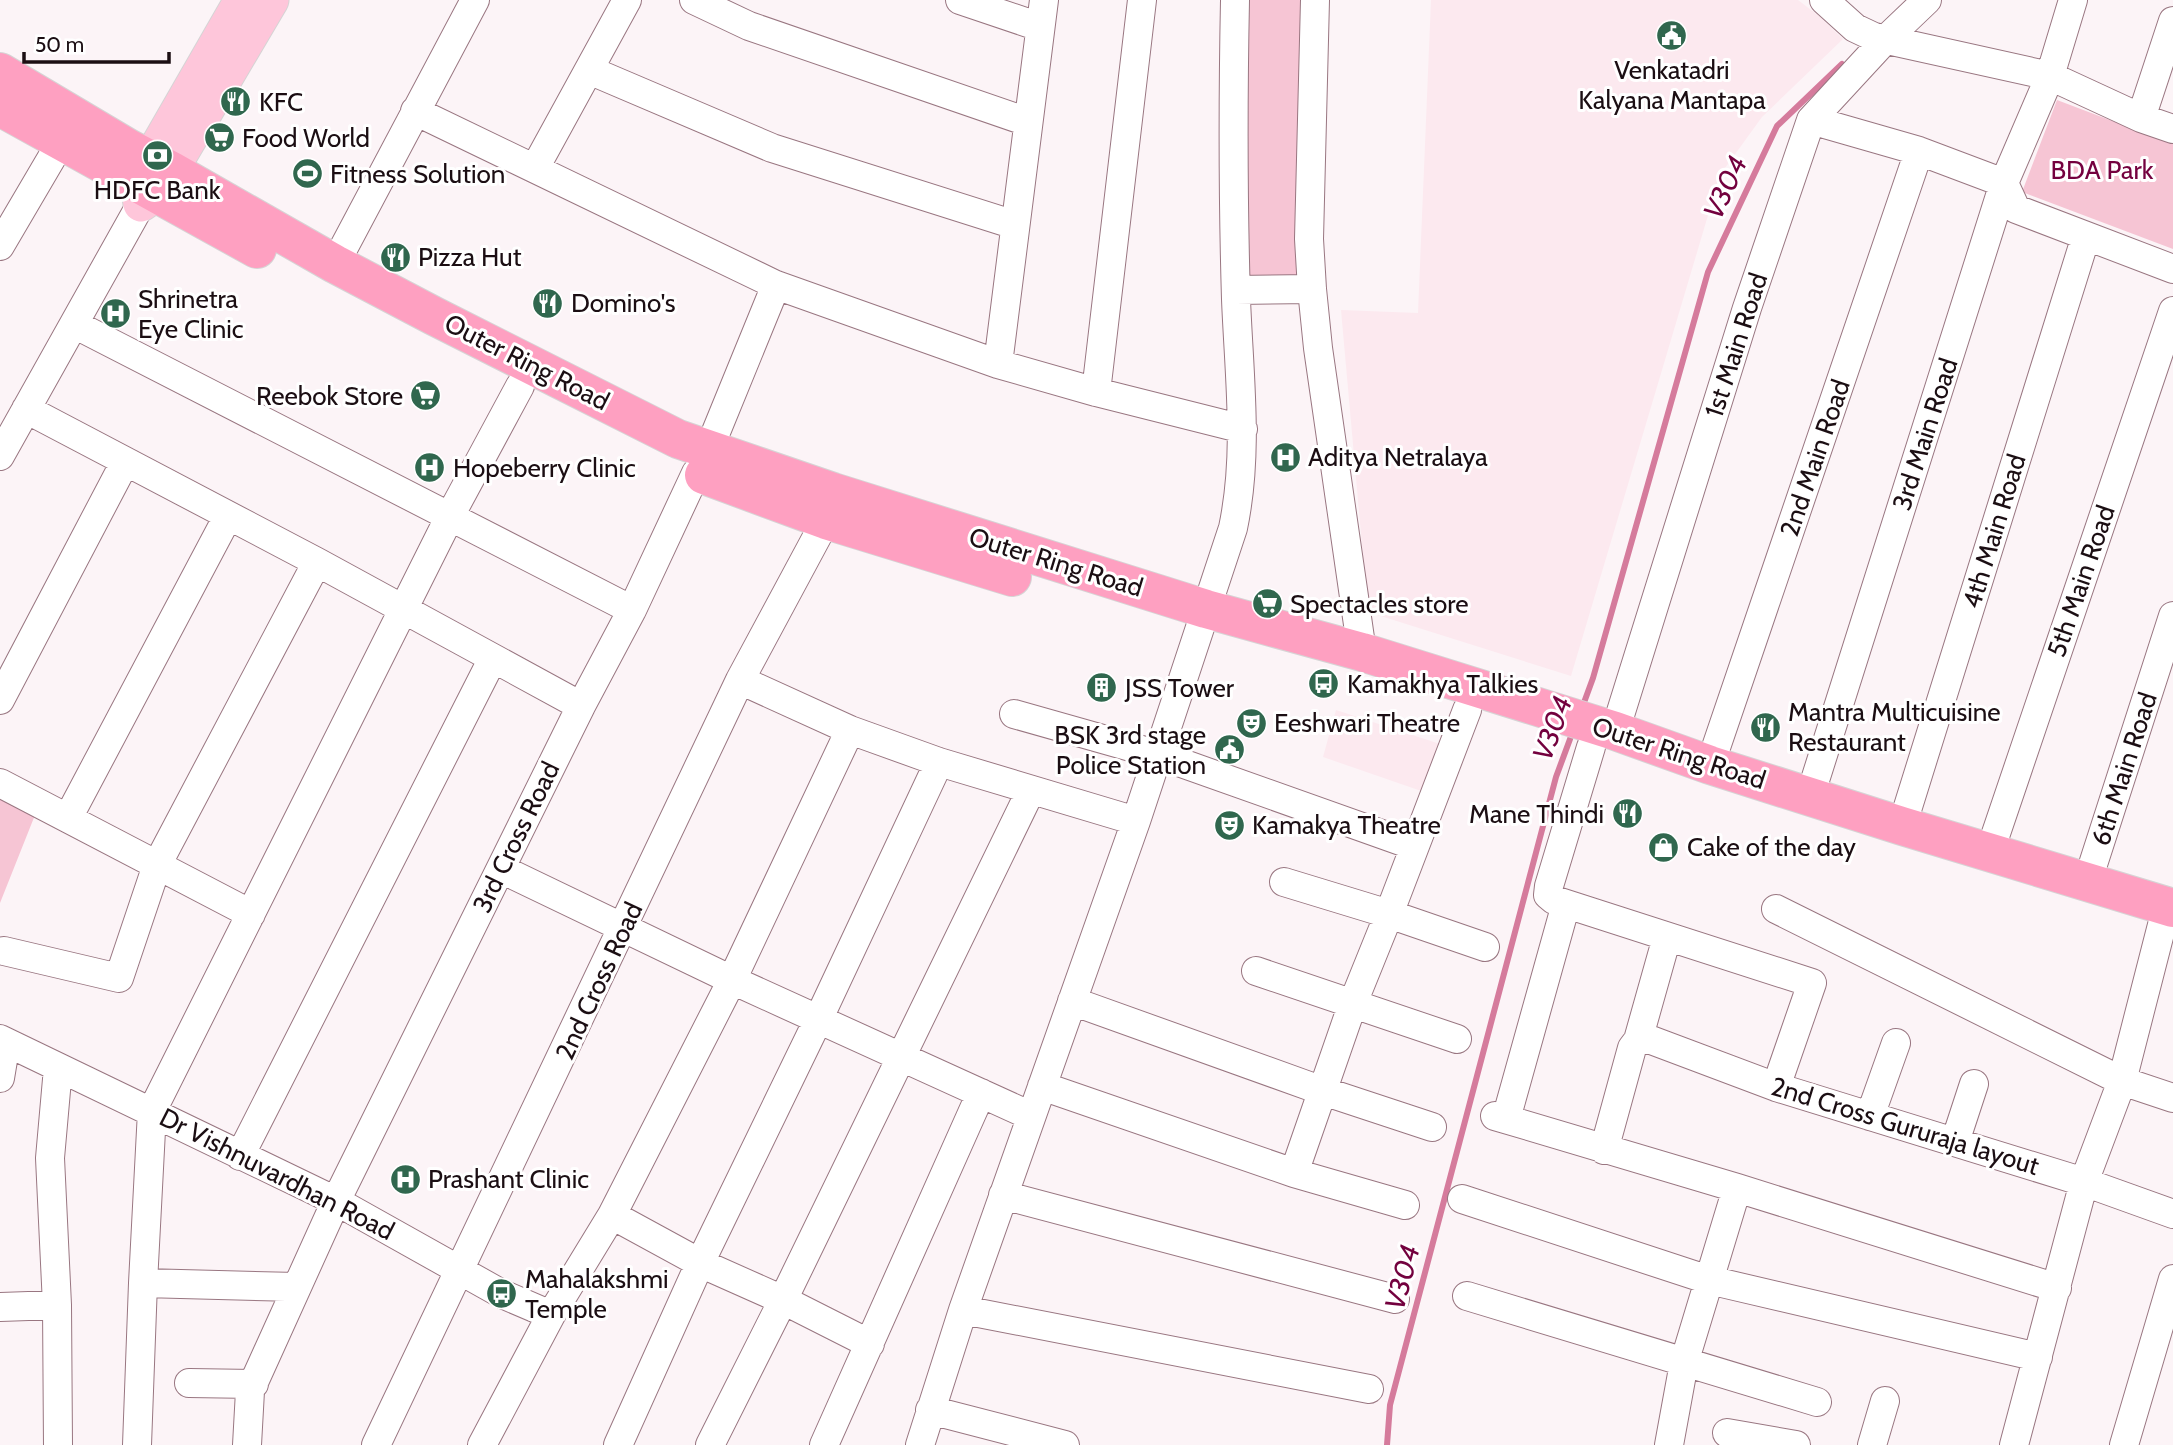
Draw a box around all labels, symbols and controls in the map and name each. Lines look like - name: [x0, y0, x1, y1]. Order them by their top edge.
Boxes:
- public building icon: Venkatadri Kalyana Mantapa: [1655, 18, 1689, 52]
- scale bar: [24, 21, 170, 65]
- text: 50 m: [35, 32, 84, 57]
- place label: Venkatadri Kalyana Mantapa: [1578, 54, 1766, 116]
- restaurant icon: KFC: [219, 85, 253, 119]
- place label: KFC: [259, 86, 303, 118]
- supermarket icon: Food World: [202, 121, 236, 155]
- place label: Food World: [242, 122, 370, 154]
- bank icon: HDFC Bank: [140, 138, 174, 172]
- water label: V304: [1696, 150, 1754, 224]
- park label: BDA Park: [2051, 154, 2154, 186]
- sports icon: Fitness Solution: [290, 157, 324, 191]
- place label: Fitness Solution: [330, 158, 505, 190]
- place label: HDFC Bank: [94, 174, 221, 206]
- restaurant icon: Pizza Hut: [378, 240, 412, 274]
- place label: Pizza Hut: [418, 241, 522, 273]
- street label: 1st Main Road: [1698, 269, 1774, 421]
- place label: Shrinetra Eye Clinic: [138, 283, 244, 345]
- restaurant icon: Domino's: [531, 286, 565, 320]
- place label: Domino's: [571, 287, 676, 319]
- hospital icon: Shrinetra Eye Clinic: [98, 297, 132, 331]
- street label: Outer Ring Road: [439, 307, 615, 417]
- street label: 3rd Main Road: [1885, 354, 1965, 514]
- street label: 2nd Main Road: [1773, 375, 1857, 541]
- supermarket icon: Reebok Store: [409, 379, 443, 413]
- place label: Reebok Store: [256, 380, 403, 412]
- hospital icon: Aditya Netralaya: [1268, 440, 1302, 474]
- place label: Aditya Netralaya: [1308, 441, 1488, 473]
- street label: 4th Main Road: [1955, 450, 2033, 612]
- hospital icon: Hopeberry Clinic: [413, 451, 447, 485]
- place label: Hopeberry Clinic: [453, 452, 636, 484]
- street label: 5th Main Road: [2040, 501, 2122, 661]
- street label: Outer Ring Road: [965, 520, 1147, 604]
- supermarket icon: Spectacles store: [1250, 587, 1284, 621]
- place label: Spectacles store: [1290, 588, 1469, 620]
- bus stop icon: Kamakhya Talkies: [1307, 667, 1341, 701]
- place label: Kamakhya Talkies: [1347, 668, 1539, 700]
- building icon: JSS Tower: [1085, 671, 1119, 705]
- place label: JSS Tower: [1124, 672, 1235, 704]
- street label: 6th Main Road: [2084, 688, 2164, 850]
- water label: V304: [1525, 691, 1579, 765]
- place label: Mantra Multicuisine Restaurant: [1788, 696, 2001, 758]
- theatre icon: Eeshwari Theatre: [1234, 706, 1268, 740]
- place label: Eeshwari Theatre: [1274, 707, 1460, 739]
- street label: Outer Ring Road: [1588, 710, 1770, 796]
- restaurant icon: Mantra Multicuisine Restaurant: [1748, 710, 1782, 744]
- place label: BSK 3rd stage Police Station: [1054, 719, 1206, 781]
- public building icon: BSK 3rd stage Police Station: [1212, 733, 1246, 767]
- street label: 3rd Cross Road: [466, 756, 566, 918]
- restaurant icon: Mane Thindi: [1610, 797, 1644, 831]
- place label: Mane Thindi: [1469, 798, 1604, 830]
- theatre icon: Kamakya Theatre: [1212, 808, 1246, 842]
- place label: Kamakya Theatre: [1252, 809, 1441, 841]
- shop icon: Cake of the day: [1647, 830, 1681, 864]
- place label: Cake of the day: [1687, 831, 1856, 863]
- street label: 2nd Cross Road: [549, 897, 649, 1065]
- street label: 2nd Cross Gururaja layout: [1767, 1070, 2043, 1182]
- street label: Dr Vishnuvardhan Road: [154, 1101, 400, 1247]
- hospital icon: Prashant Clinic: [388, 1162, 422, 1196]
- place label: Prashant Clinic: [428, 1163, 589, 1195]
- water label: V304: [1377, 1241, 1427, 1313]
- place label: Mahalakshmi Temple: [525, 1263, 668, 1325]
- bus stop icon: Mahalakshmi Temple: [485, 1277, 519, 1311]

